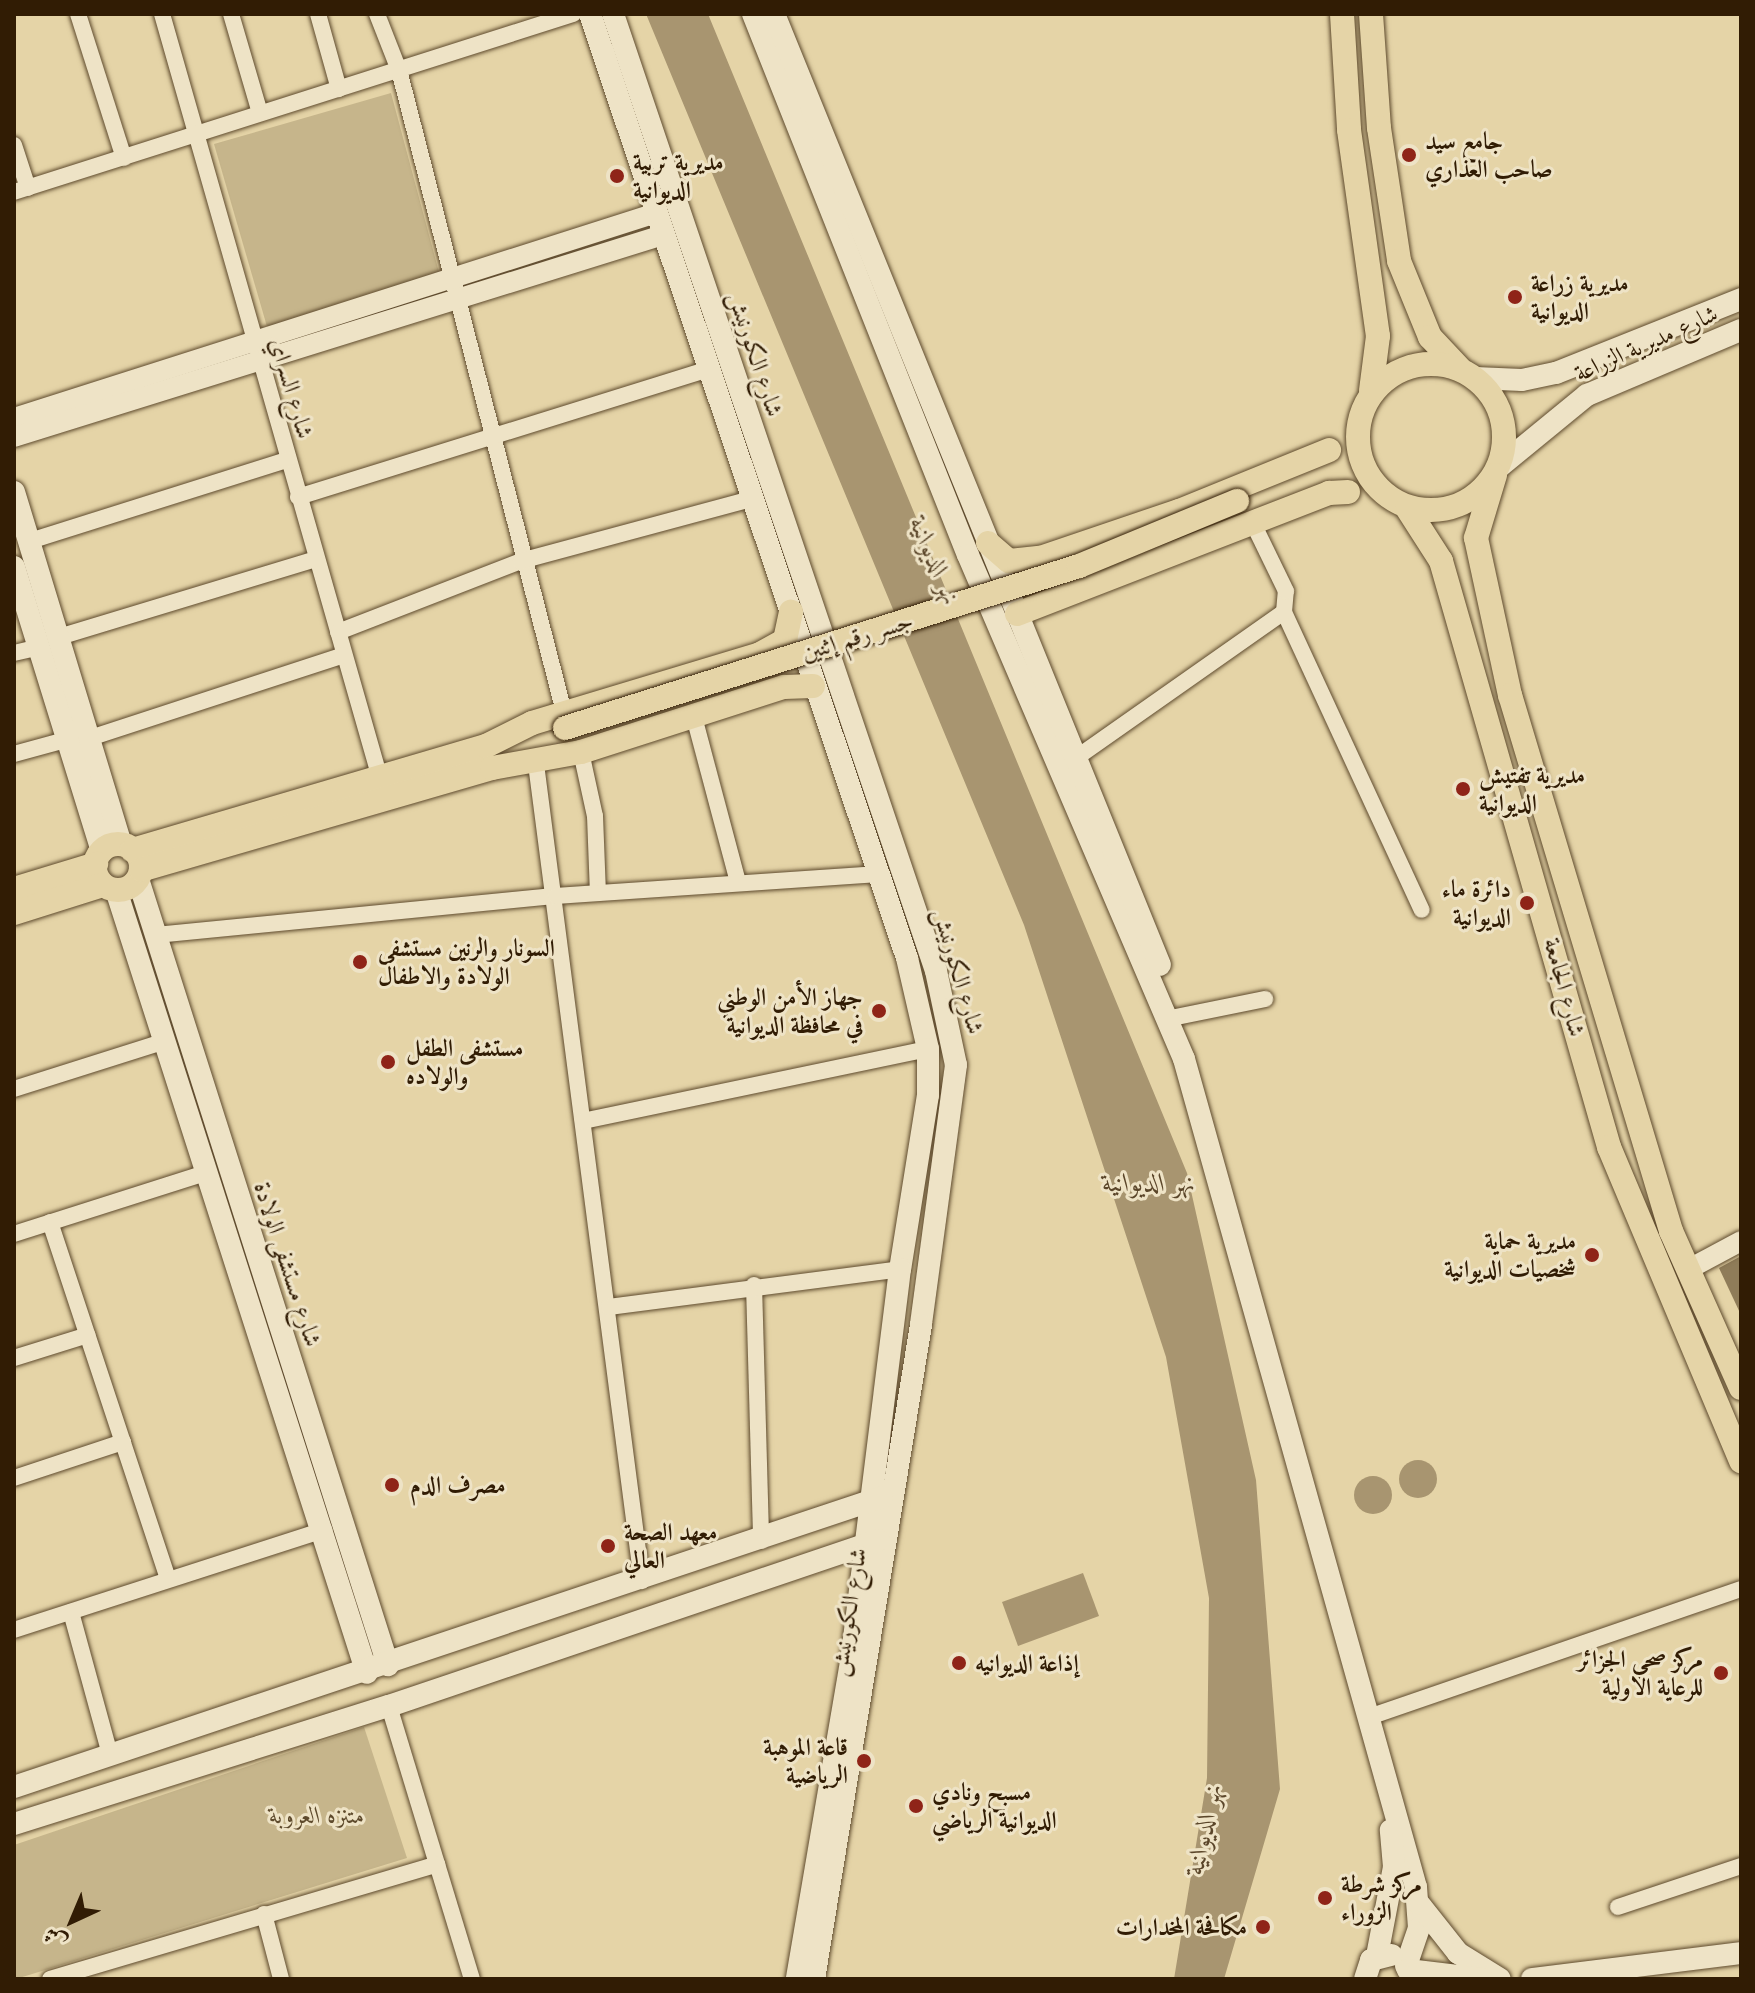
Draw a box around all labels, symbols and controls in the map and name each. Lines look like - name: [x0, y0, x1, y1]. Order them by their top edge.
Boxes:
- place label: جامع سيد صاحب العذاري: [1425, 127, 1553, 183]
- marker: جامع سيد صاحب العذاري: [1400, 146, 1418, 164]
- place label: مديرية تربية الديوانية: [633, 148, 724, 204]
- marker: مديرية تربية الديوانية: [608, 167, 626, 185]
- place label: مديرية زراعة الديوانية: [1531, 269, 1629, 325]
- street label: شارع الكورنيش: [722, 288, 790, 420]
- marker: مديرية زراعة الديوانية: [1506, 288, 1524, 306]
- street label: شارع مديرية الزراعة: [1570, 299, 1722, 387]
- street label: شارع السراي: [264, 334, 320, 442]
- water label: نهر الديوانية: [903, 512, 967, 610]
- street label: جسر رقم إثنين: [798, 605, 916, 667]
- place label: مديرية تفتيش الديوانية: [1479, 761, 1585, 817]
- marker: مديرية تفتيش الديوانية: [1454, 780, 1472, 798]
- place label: دائرة ماء الديوانية: [1442, 875, 1511, 931]
- marker: دائرة ماء الديوانية: [1518, 894, 1536, 912]
- street label: شارع الكورنيش: [927, 905, 991, 1037]
- place label: السونار والرنين مستشفى الولادة والاطفال: [378, 934, 555, 990]
- street label: شارع الجامعة: [1538, 934, 1592, 1040]
- marker: السونار والرنين مستشفى الولادة والاطفال: [349, 951, 371, 973]
- place label: جهاز الأمن الوطني في محافظة الديوانية: [717, 983, 863, 1039]
- marker: جهاز الأمن الوطني في محافظة الديوانية: [870, 1002, 888, 1020]
- place label: مستشفى الطفل والولاده: [406, 1034, 523, 1090]
- marker: مستشفى الطفل والولاده: [377, 1051, 399, 1073]
- water label: نهر الديوانية: [1103, 1167, 1195, 1199]
- street label: شارع مستشفى الولادة: [248, 1178, 328, 1350]
- place label: مديرية حماية شخصيات الديوانية: [1444, 1227, 1576, 1283]
- marker: مديرية حماية شخصيات الديوانية: [1583, 1246, 1601, 1264]
- place label: مصرف الدم: [410, 1471, 506, 1499]
- marker: مصرف الدم: [381, 1474, 403, 1496]
- place label: معهد الصحة العالي: [624, 1518, 717, 1574]
- marker: معهد الصحة العالي: [599, 1537, 617, 1555]
- street label: شارع الكورنيش: [824, 1546, 872, 1678]
- place label: مركز صحي الجزائر للرعاية الاولية: [1578, 1645, 1703, 1701]
- place label: إذاعة الديوانيه: [975, 1649, 1079, 1677]
- marker: إذاعة الديوانيه: [950, 1654, 968, 1672]
- marker: مركز صحي الجزائر للرعاية الاولية: [1710, 1662, 1732, 1684]
- place label: قاعة الموهبة الرياضية: [763, 1733, 848, 1789]
- marker: قاعة الموهبة الرياضية: [855, 1752, 873, 1770]
- place label: مسبح ونادي الديوانية الرياضي: [932, 1778, 1057, 1834]
- water label: نهر الديوانية: [1179, 1780, 1229, 1878]
- marker: مسبح ونادي الديوانية الرياضي: [907, 1797, 925, 1815]
- park label: متنزه العروبة: [269, 1801, 365, 1829]
- place label: مركز شرطة الزوراء: [1341, 1870, 1422, 1926]
- north arrow: [32, 1881, 112, 1961]
- marker: مركز شرطة الزوراء: [1316, 1889, 1334, 1907]
- place label: مكافحة المخدارات: [1116, 1913, 1247, 1941]
- marker: مكافحة المخدارات: [1254, 1918, 1272, 1936]
- text: ش: [38, 1921, 72, 1956]

